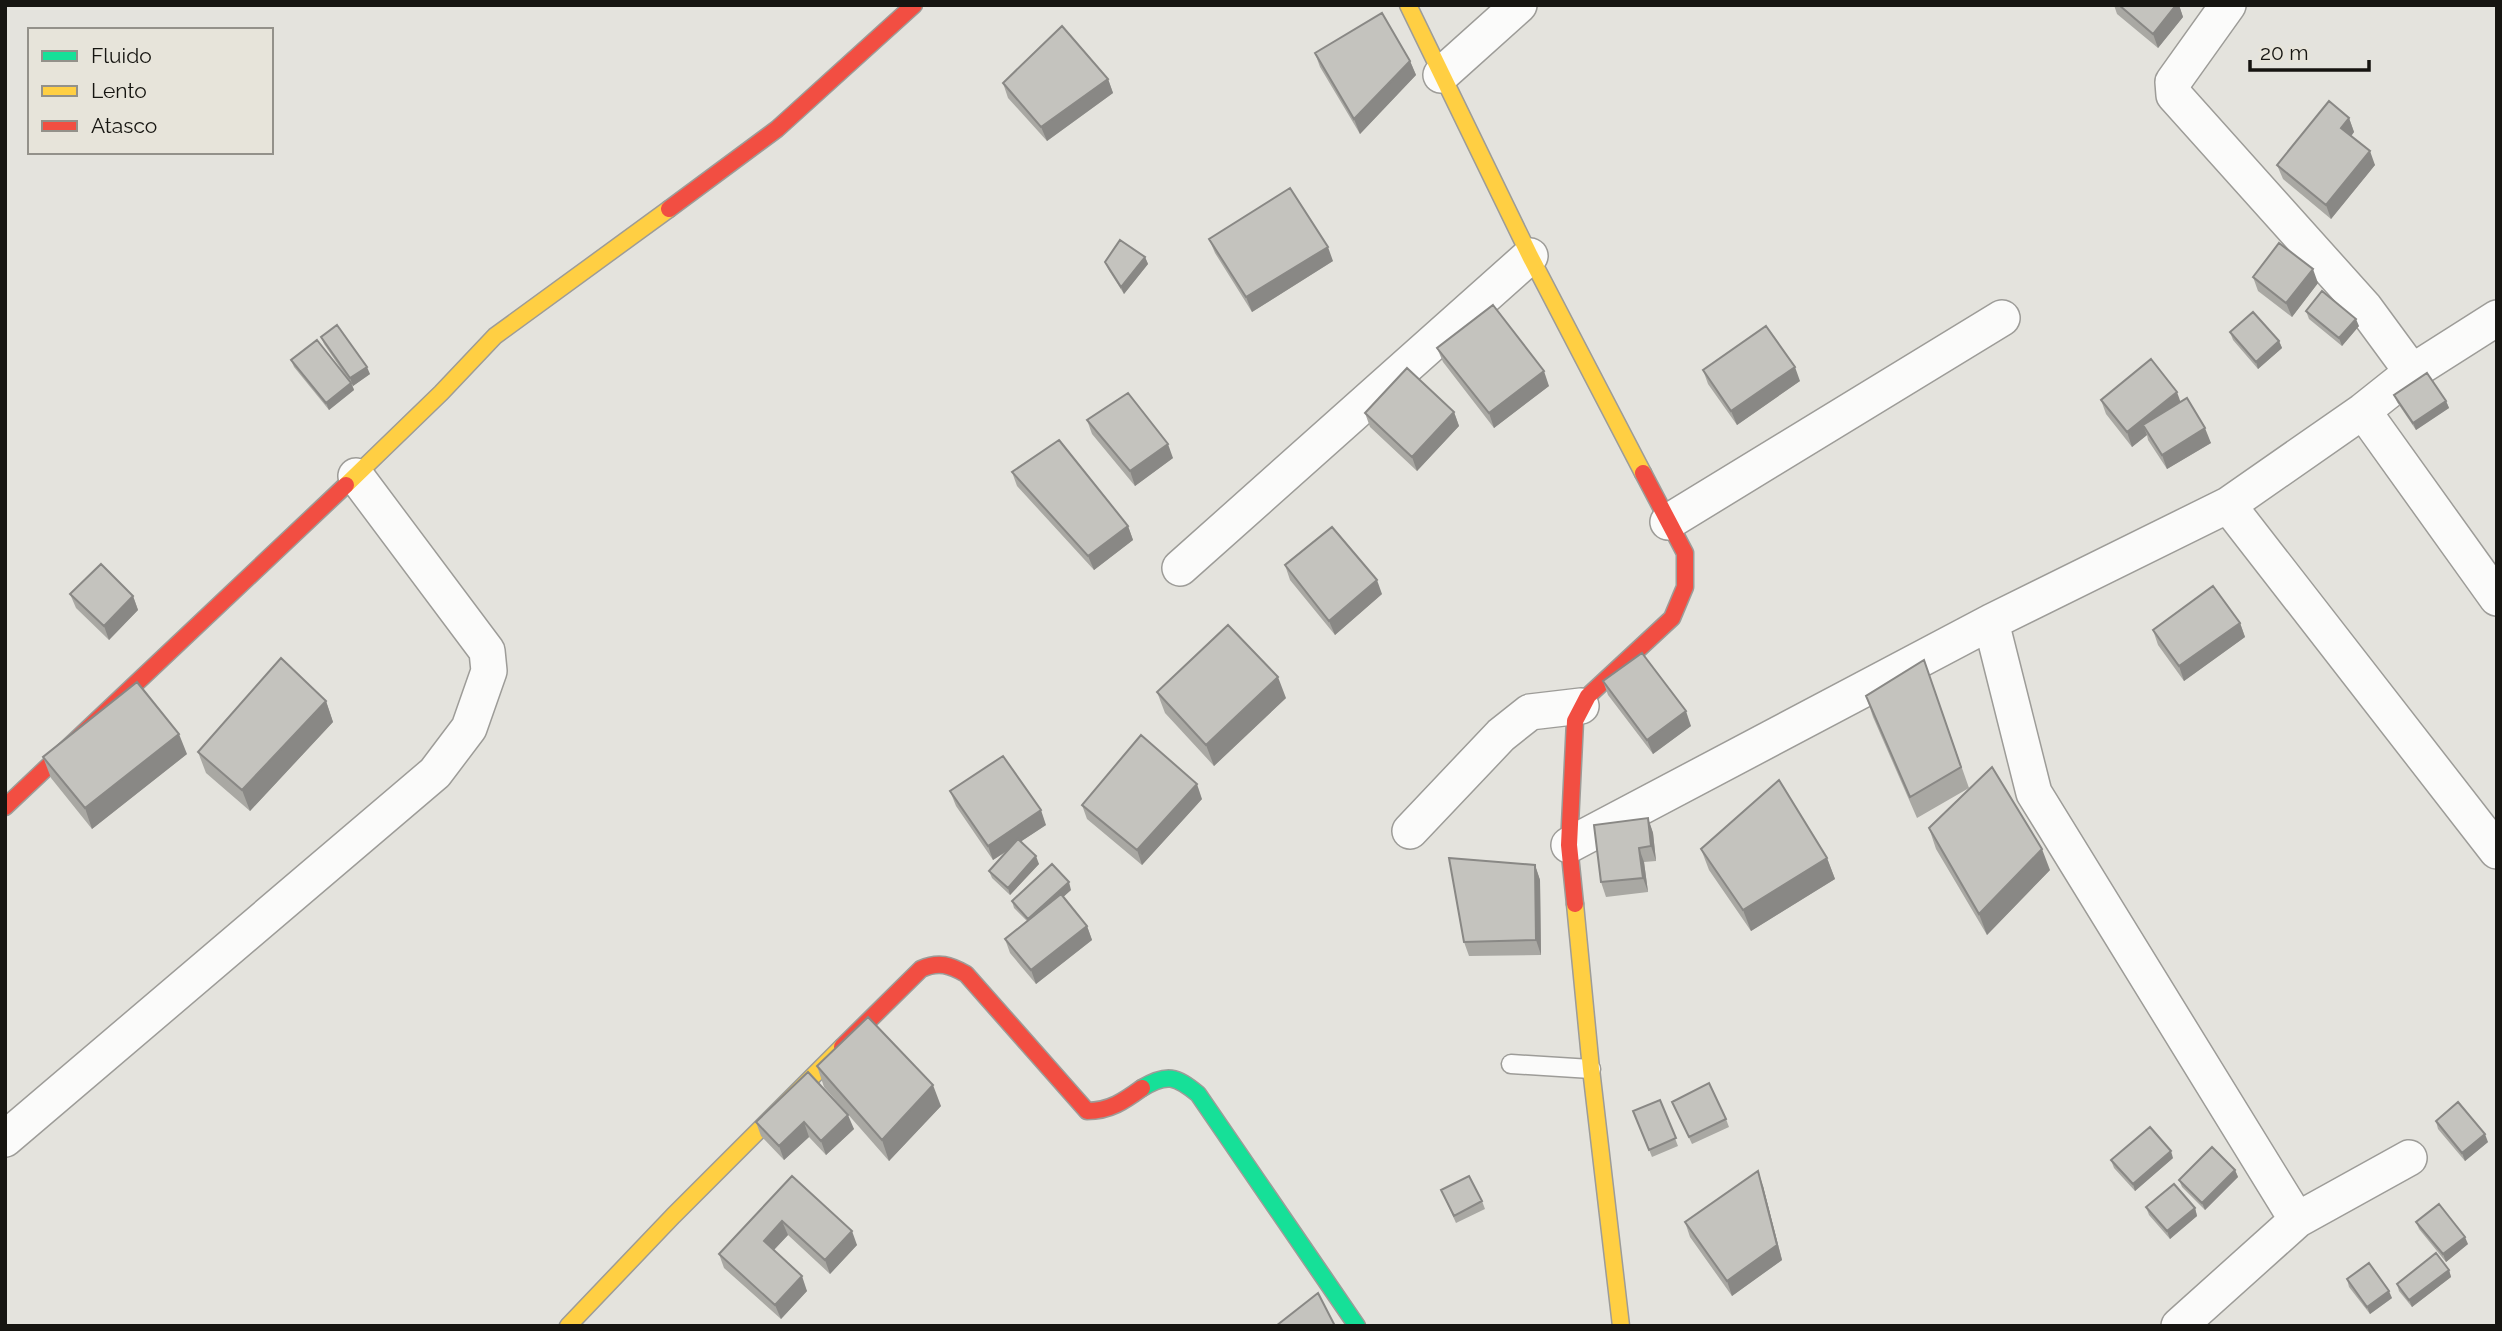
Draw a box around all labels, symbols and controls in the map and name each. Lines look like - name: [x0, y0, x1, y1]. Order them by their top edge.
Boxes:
- legend: [28, 28, 273, 154]
- scale bar: [2250, 28, 2369, 72]
- text: 20 m: [2260, 40, 2308, 65]
- text: Fluido: [91, 43, 152, 68]
- text: Lento: [91, 78, 147, 103]
- text: Atasco: [91, 113, 157, 138]

